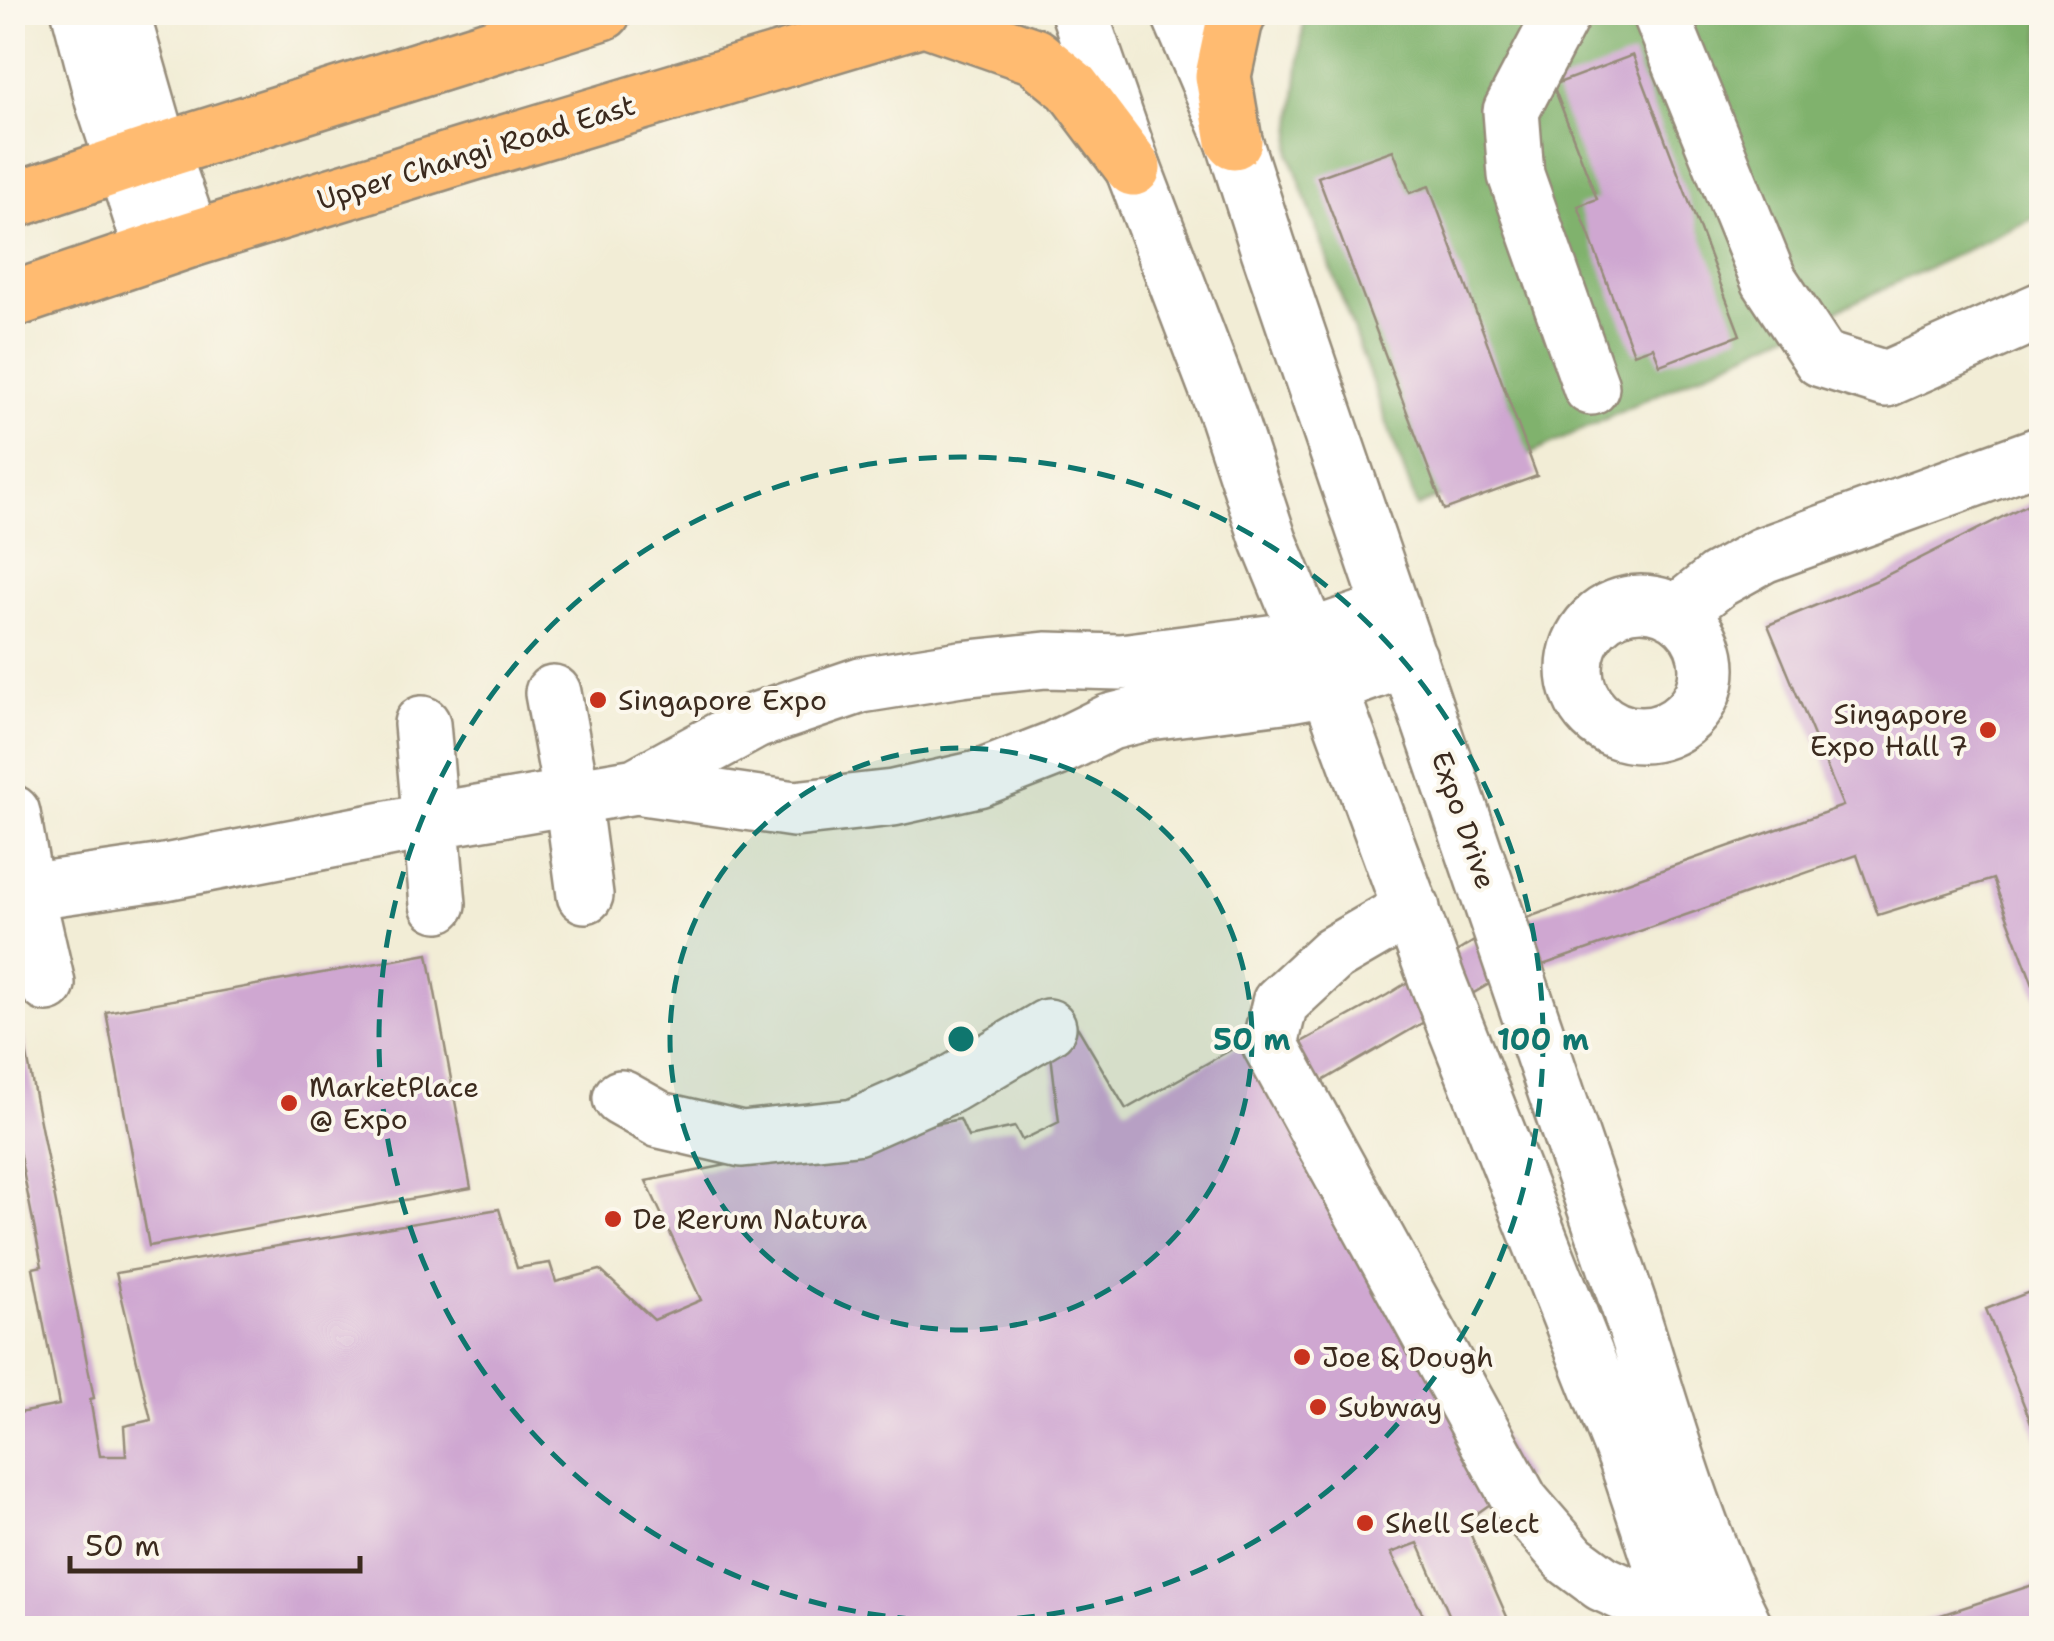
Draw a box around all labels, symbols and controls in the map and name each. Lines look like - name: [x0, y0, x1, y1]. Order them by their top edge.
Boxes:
- street label: Upper Changi Road East: [312, 85, 640, 219]
- place label: Singapore Expo: [618, 681, 827, 719]
- marker: Singapore Expo: [587, 689, 609, 711]
- place label: Singapore Expo Hall 7: [1810, 695, 1968, 765]
- marker: Singapore Expo Hall 7: [1977, 719, 1999, 741]
- street label: Expo Drive: [1423, 746, 1505, 894]
- text: 50 m: [1213, 1019, 1291, 1060]
- text: 100 m: [1497, 1019, 1589, 1060]
- centre of rings: [943, 1021, 979, 1057]
- place label: MarketPlace @ Expo: [309, 1068, 479, 1138]
- marker: MarketPlace @ Expo: [278, 1092, 300, 1114]
- place label: De Rerum Natura: [633, 1200, 867, 1238]
- marker: De Rerum Natura: [602, 1208, 624, 1230]
- place label: Joe & Dough: [1322, 1338, 1494, 1376]
- marker: Joe & Dough: [1291, 1346, 1313, 1368]
- place label: Subway: [1338, 1388, 1442, 1426]
- marker: Subway: [1307, 1396, 1329, 1418]
- place label: Shell Select: [1385, 1504, 1540, 1542]
- scale bar: [70, 1511, 360, 1573]
- marker: Shell Select: [1354, 1512, 1376, 1534]
- text: 50 m: [85, 1525, 160, 1566]

